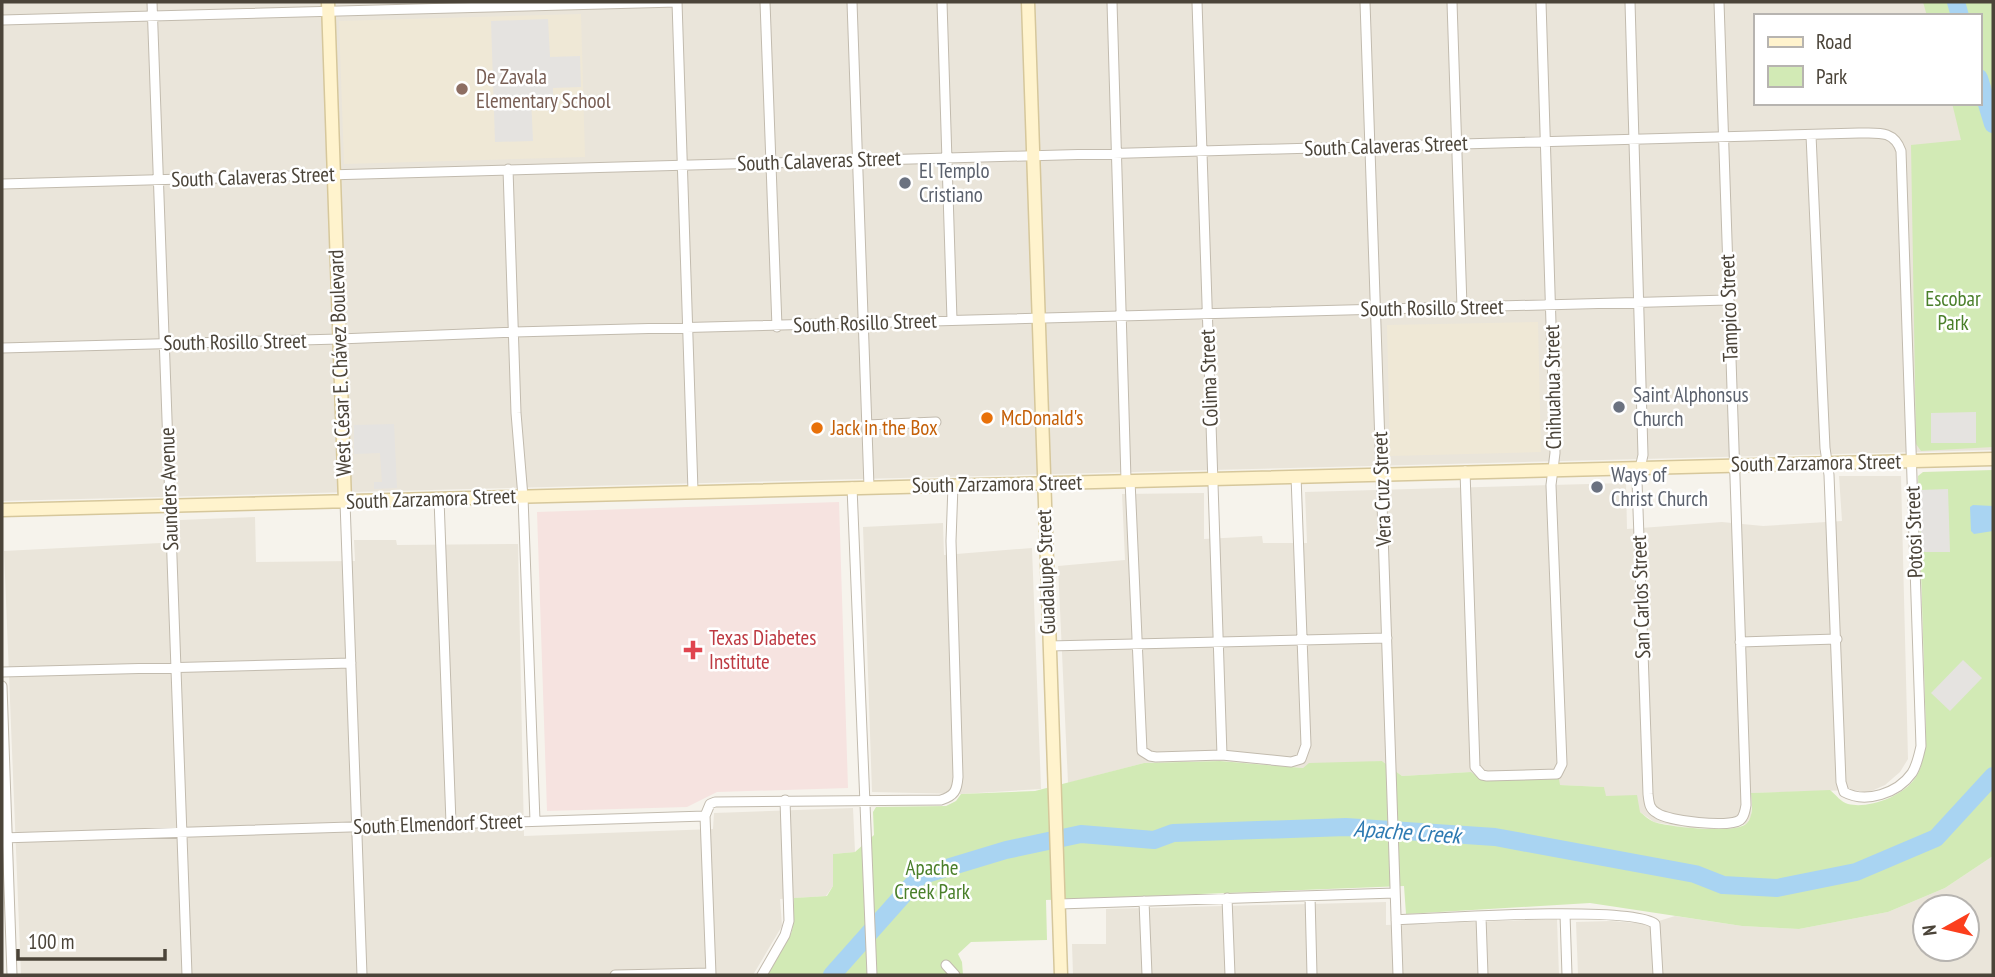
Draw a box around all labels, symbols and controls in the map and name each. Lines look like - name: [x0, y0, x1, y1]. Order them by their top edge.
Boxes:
- legend: [1754, 14, 1981, 105]
- text: Road: [1816, 28, 1852, 55]
- place label: De Zavala Elementary School: [476, 63, 611, 114]
- text: Park: [1816, 63, 1847, 90]
- marker: De Zavala Elementary School: [454, 81, 470, 97]
- street label: South Calaveras Street: [1304, 129, 1468, 162]
- street label: South Calaveras Street: [737, 144, 901, 177]
- place label: El Templo Cristiano: [919, 157, 989, 208]
- street label: South Calaveras Street: [171, 160, 335, 193]
- marker: El Templo Cristiano: [897, 175, 913, 191]
- street label: West César E. Chávez Boulevard: [322, 249, 357, 477]
- street label: Tampico Street: [1713, 254, 1744, 362]
- park label: Escobar Park: [1925, 285, 1981, 336]
- street label: South Rosillo Street: [1360, 293, 1504, 322]
- street label: South Rosillo Street: [793, 306, 937, 338]
- street label: Chihuahua Street: [1538, 324, 1567, 450]
- street label: South Rosillo Street: [163, 327, 307, 356]
- street label: Colima Street: [1193, 329, 1224, 427]
- place label: Saint Alphonsus Church: [1633, 381, 1749, 432]
- marker: Saint Alphonsus Church: [1611, 399, 1627, 415]
- place label: McDonald's: [1001, 404, 1083, 431]
- marker: McDonald's: [979, 410, 995, 426]
- place label: Jack in the Box: [830, 414, 938, 441]
- marker: Jack in the Box: [809, 420, 825, 436]
- street label: Saunders Avenue: [153, 427, 184, 551]
- street label: Vera Cruz Street: [1366, 431, 1397, 548]
- street label: South Zarzamora Street: [1731, 448, 1901, 477]
- place label: Ways of Christ Church: [1611, 461, 1708, 512]
- street label: South Zarzamora Street: [912, 469, 1082, 498]
- marker: Ways of Christ Church: [1589, 479, 1605, 495]
- street label: South Zarzamora Street: [346, 482, 517, 515]
- street label: Potosi Street: [1898, 485, 1929, 579]
- street label: Guadalupe Street: [1030, 509, 1061, 635]
- street label: San Carlos Street: [1625, 535, 1656, 659]
- place label: Texas Diabetes Institute: [709, 624, 816, 675]
- marker: Texas Diabetes Institute: [683, 640, 703, 660]
- street label: South Elmendorf Street: [353, 807, 523, 840]
- water label: Apache Creek: [1353, 813, 1465, 850]
- park label: Apache Creek Park: [894, 854, 970, 905]
- north arrow: [1911, 893, 1981, 963]
- scale bar: [18, 918, 164, 962]
- text: N: [1917, 924, 1942, 937]
- text: 100 m: [28, 928, 74, 955]

